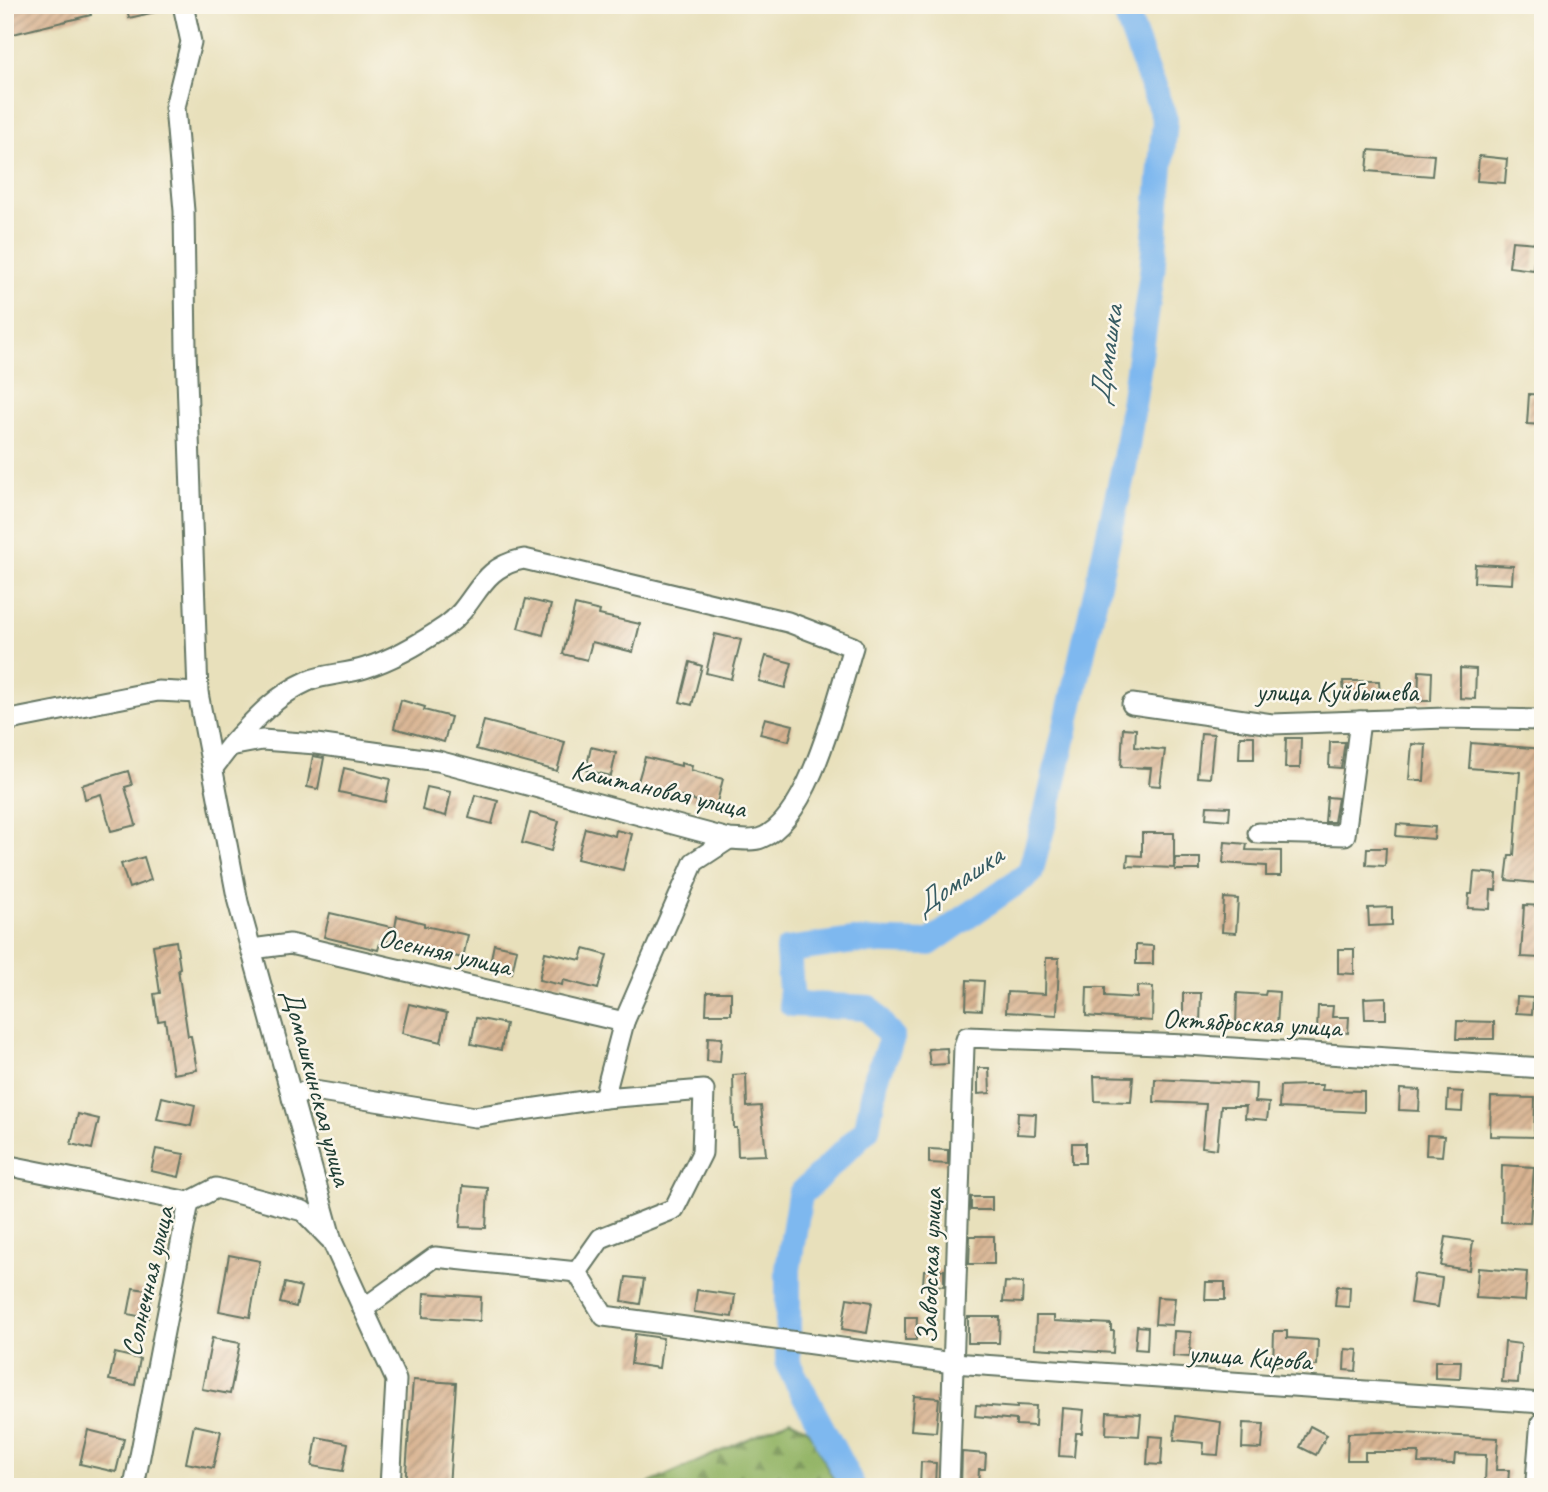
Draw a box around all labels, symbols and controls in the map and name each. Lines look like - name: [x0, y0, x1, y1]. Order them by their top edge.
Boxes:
- water label: Домашка: [1080, 300, 1132, 408]
- street label: улица Куйбышева: [1254, 674, 1420, 709]
- street label: Каштановая улица: [568, 751, 751, 826]
- water label: Домашка: [905, 834, 1013, 924]
- street label: Осенняя улица: [375, 919, 517, 984]
- street label: Домашкинская улица: [274, 985, 361, 1191]
- street label: Октябрьская улица: [1162, 1000, 1345, 1045]
- street label: Заводская улица: [909, 1186, 950, 1344]
- street label: Солнечная улица: [113, 1201, 182, 1359]
- street label: улица Кирова: [1185, 1335, 1315, 1378]

